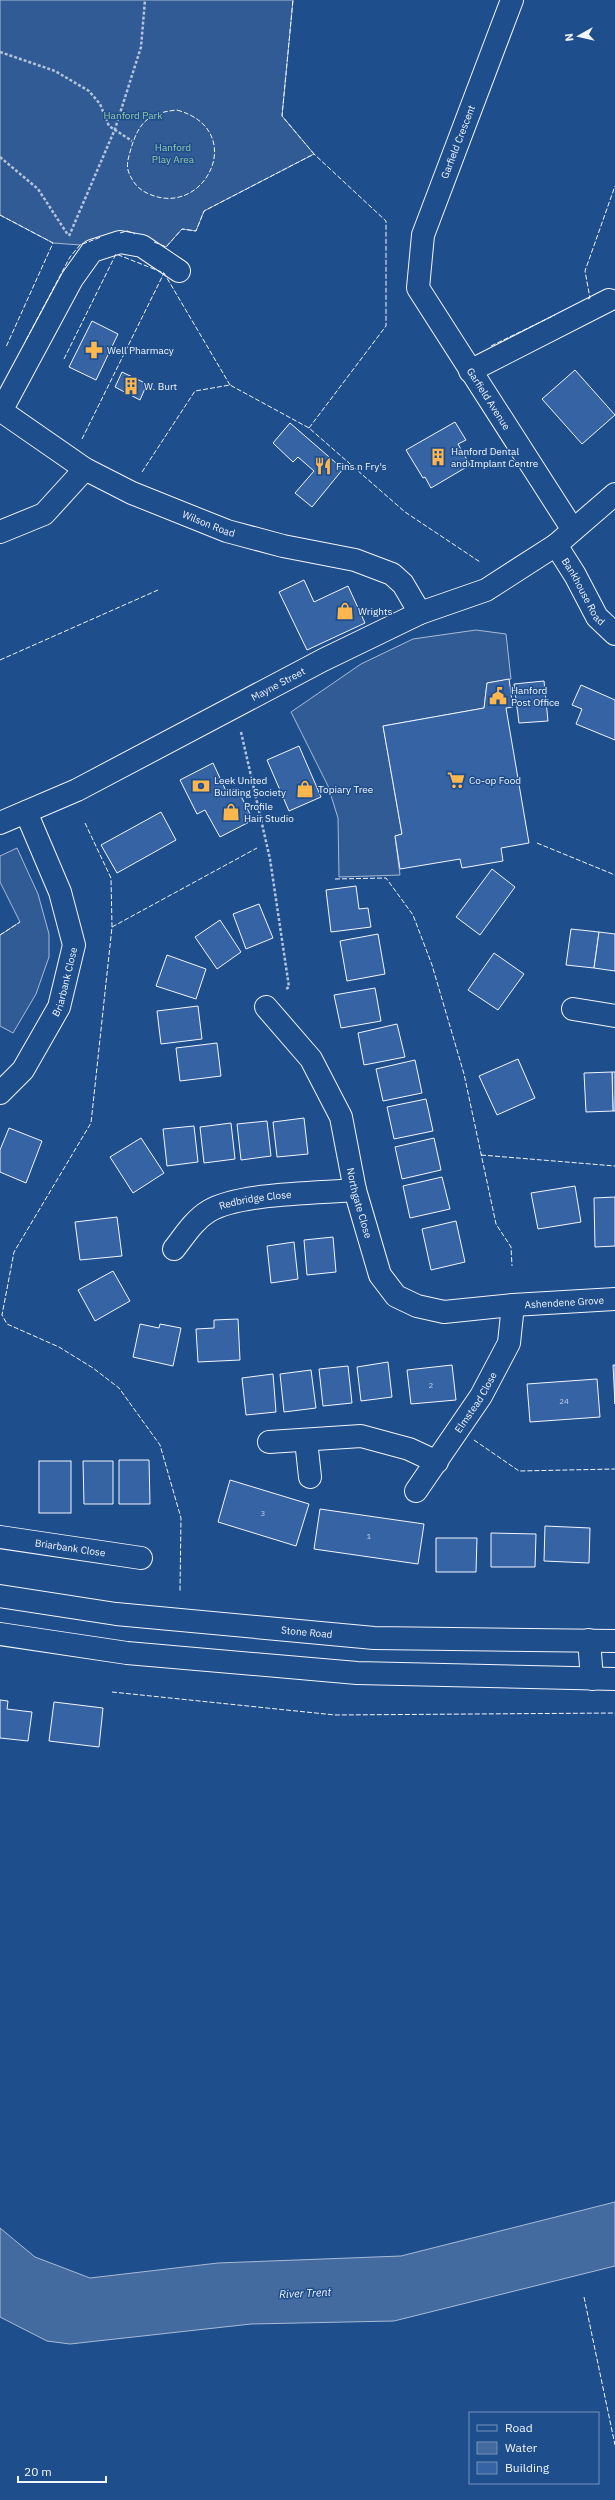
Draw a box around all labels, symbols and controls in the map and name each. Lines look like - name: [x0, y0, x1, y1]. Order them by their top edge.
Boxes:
- north arrow: [559, 16, 599, 56]
- text: N: [562, 32, 577, 42]
- street label: Garfield Crescent: [438, 103, 478, 181]
- park label: Hanford Park: [104, 109, 163, 122]
- park label: Hanford Play Area: [152, 141, 195, 166]
- pharmacy icon: Well Pharmacy: [84, 340, 104, 360]
- place label: Well Pharmacy: [107, 344, 174, 357]
- street label: Garfield Avenue: [464, 365, 514, 433]
- building icon: W. Burt: [121, 376, 141, 396]
- place label: W. Burt: [144, 380, 178, 393]
- place label: Hanford Dental and Implant Centre: [451, 445, 539, 470]
- building icon: Hanford Dental and Implant Centre: [428, 447, 448, 467]
- restaurant icon: Fins n Fry's: [313, 456, 333, 476]
- place label: Fins n Fry's: [336, 460, 387, 473]
- street label: Wilson Road: [181, 507, 237, 539]
- street label: Bankhouse Road: [559, 555, 608, 628]
- shop icon: Wrights: [335, 601, 355, 621]
- place label: Wrights: [358, 605, 392, 618]
- street label: Mayne Street: [249, 664, 308, 703]
- place label: Hanford Post Office: [511, 684, 560, 709]
- public building icon: Hanford Post Office: [488, 686, 508, 706]
- supermarket icon: Co-op Food: [446, 770, 466, 790]
- place label: Leek United Building Society: [214, 774, 286, 799]
- place label: Co-op Food: [469, 774, 521, 787]
- bank icon: Leek United Building Society: [191, 776, 211, 796]
- shop icon: Topiary Tree: [295, 779, 315, 799]
- place label: Topiary Tree: [318, 783, 374, 796]
- place label: Profile Hair Studio: [244, 800, 294, 825]
- shop icon: Profile Hair Studio: [221, 802, 241, 822]
- street label: Briarbank Close: [49, 945, 80, 1019]
- street label: Northgate Close: [344, 1167, 375, 1240]
- street label: Redbridge Close: [217, 1187, 292, 1212]
- street label: Ashendene Grove: [524, 1293, 605, 1311]
- street label: Elmstead Close: [451, 1369, 499, 1435]
- house number: 2: [429, 1380, 434, 1390]
- house number: 24: [559, 1396, 569, 1406]
- house number: 3: [261, 1508, 266, 1518]
- house number: 1: [367, 1531, 372, 1541]
- street label: Briarbank Close: [34, 1536, 107, 1559]
- street label: Stone Road: [281, 1623, 333, 1641]
- water label: River Trent: [279, 2285, 332, 2301]
- legend: [469, 2412, 599, 2484]
- text: Road: [505, 2420, 533, 2435]
- text: Water: [505, 2440, 538, 2455]
- scale bar: [18, 2458, 106, 2484]
- text: Building: [505, 2460, 550, 2475]
- text: 20 m: [24, 2464, 52, 2479]

